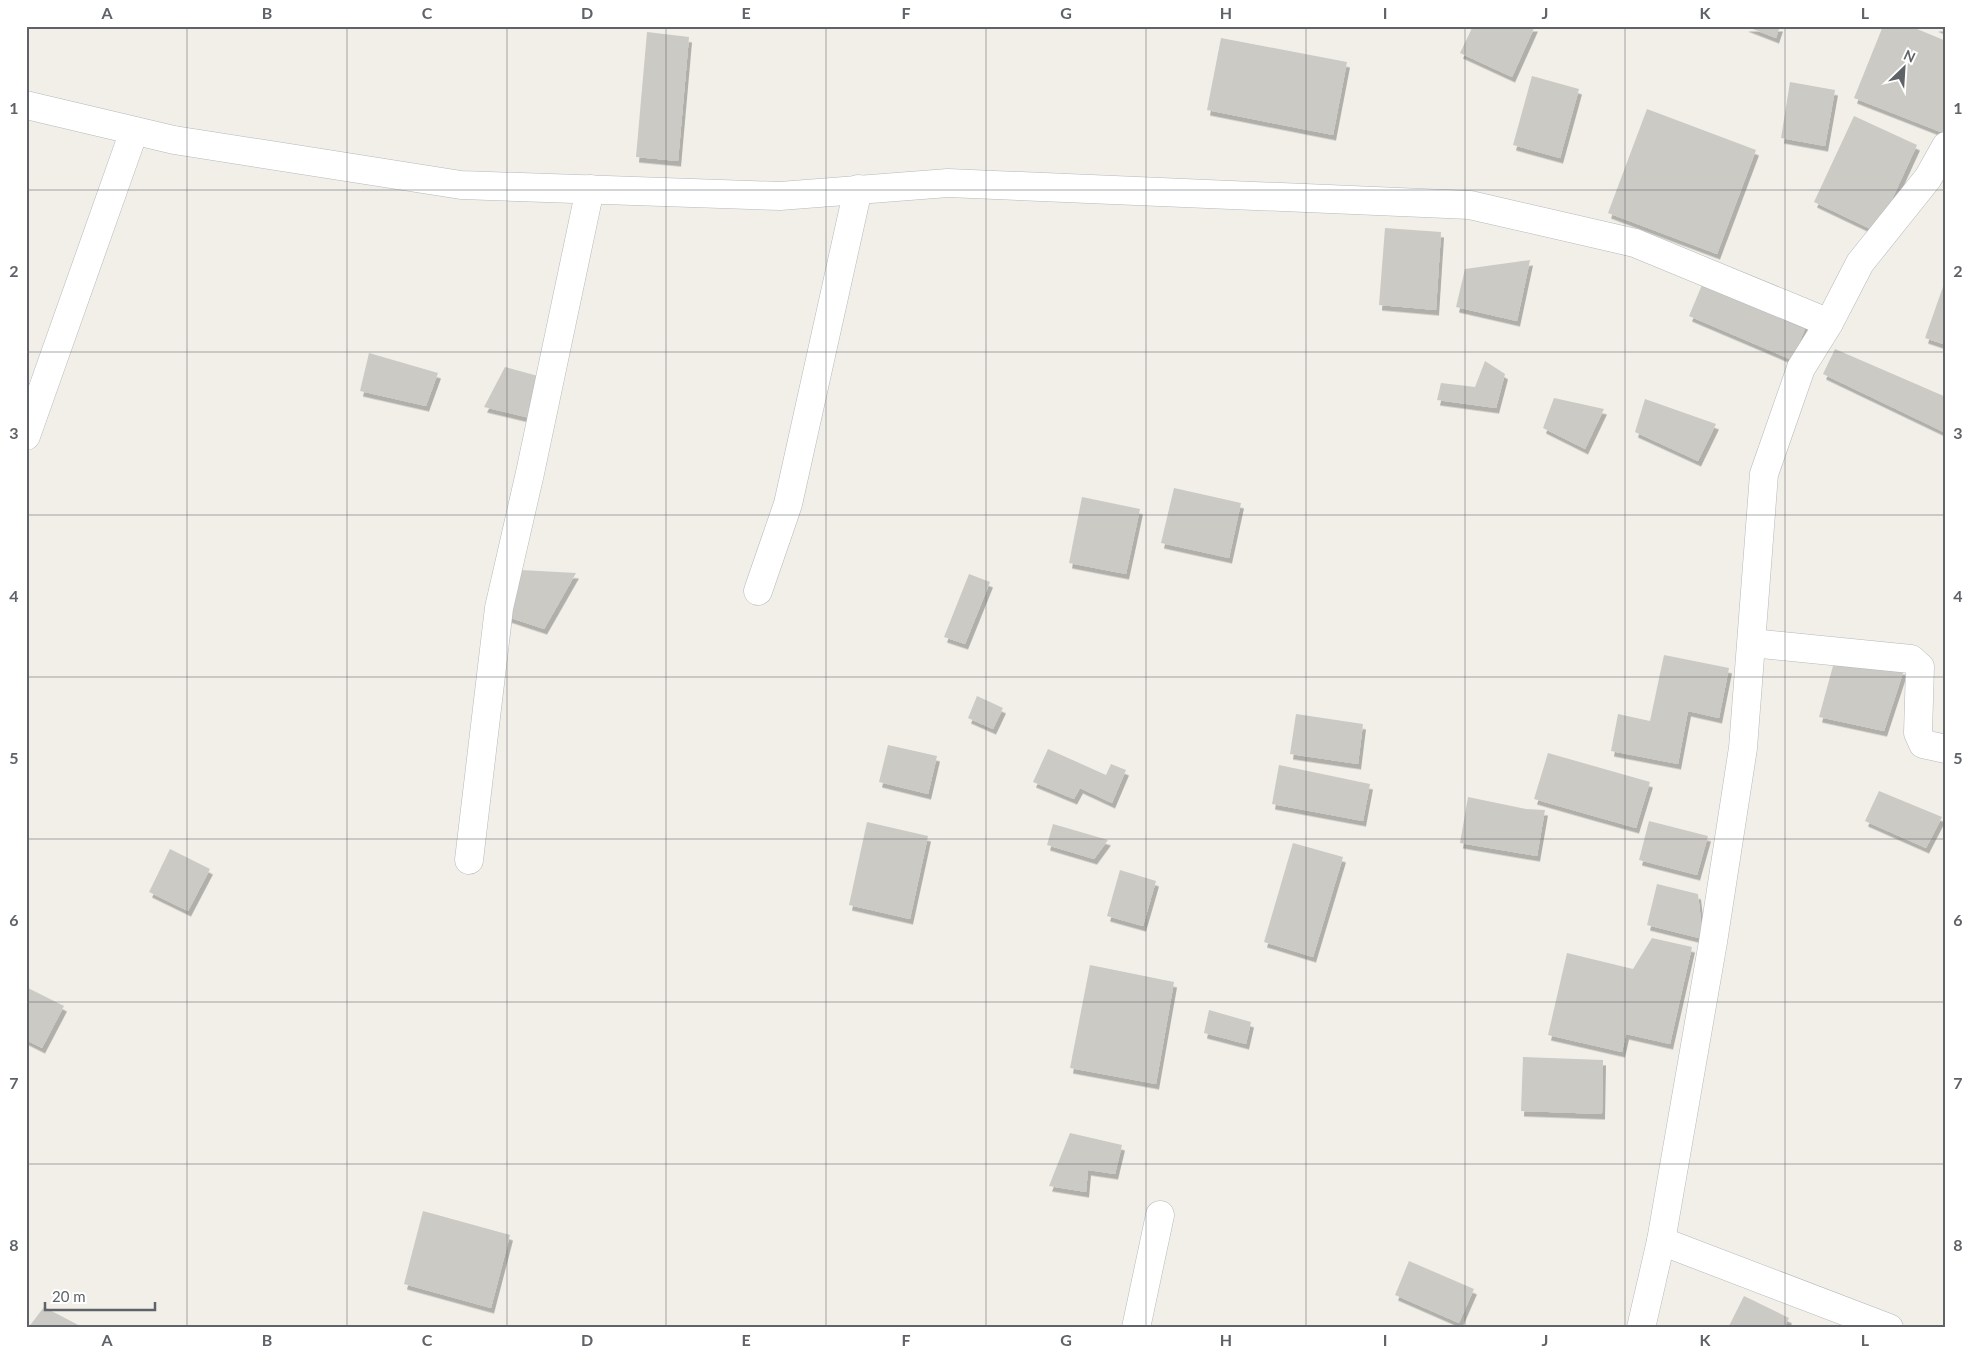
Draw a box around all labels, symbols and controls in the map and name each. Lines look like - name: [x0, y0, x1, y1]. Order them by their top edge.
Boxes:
- text: A: [100, 3, 113, 22]
- text: B: [262, 3, 272, 22]
- text: C: [422, 3, 433, 22]
- text: D: [581, 3, 593, 22]
- text: E: [741, 3, 751, 22]
- text: F: [901, 3, 911, 22]
- text: G: [1060, 3, 1072, 22]
- text: H: [1220, 3, 1232, 22]
- text: I: [1383, 3, 1387, 22]
- text: J: [1542, 3, 1548, 22]
- text: K: [1700, 3, 1712, 22]
- text: L: [1861, 3, 1870, 22]
- north arrow: [1880, 42, 1930, 92]
- text: N: [1901, 46, 1918, 66]
- text: 1: [9, 98, 19, 117]
- text: 1: [1953, 98, 1963, 117]
- text: 2: [9, 261, 19, 280]
- text: 2: [1953, 261, 1963, 280]
- text: 3: [9, 423, 19, 442]
- text: 3: [1953, 423, 1963, 442]
- text: 4: [9, 586, 19, 605]
- text: 4: [1953, 586, 1963, 605]
- text: 5: [9, 748, 19, 767]
- text: 5: [1953, 748, 1963, 767]
- text: 6: [9, 910, 19, 929]
- text: 6: [1953, 910, 1963, 929]
- text: 7: [9, 1073, 19, 1092]
- text: 7: [1953, 1073, 1963, 1092]
- text: 8: [9, 1235, 19, 1254]
- text: 8: [1953, 1235, 1963, 1254]
- scale bar: [45, 1279, 155, 1311]
- text: 20 m: [52, 1287, 86, 1305]
- text: A: [100, 1330, 113, 1349]
- text: B: [262, 1330, 272, 1349]
- text: C: [422, 1330, 433, 1349]
- text: D: [581, 1330, 593, 1349]
- text: E: [741, 1330, 751, 1349]
- text: F: [901, 1330, 911, 1349]
- text: G: [1060, 1330, 1072, 1349]
- text: H: [1220, 1330, 1232, 1349]
- text: I: [1383, 1330, 1387, 1349]
- text: J: [1542, 1330, 1548, 1349]
- text: K: [1700, 1330, 1712, 1349]
- text: L: [1861, 1330, 1870, 1349]

